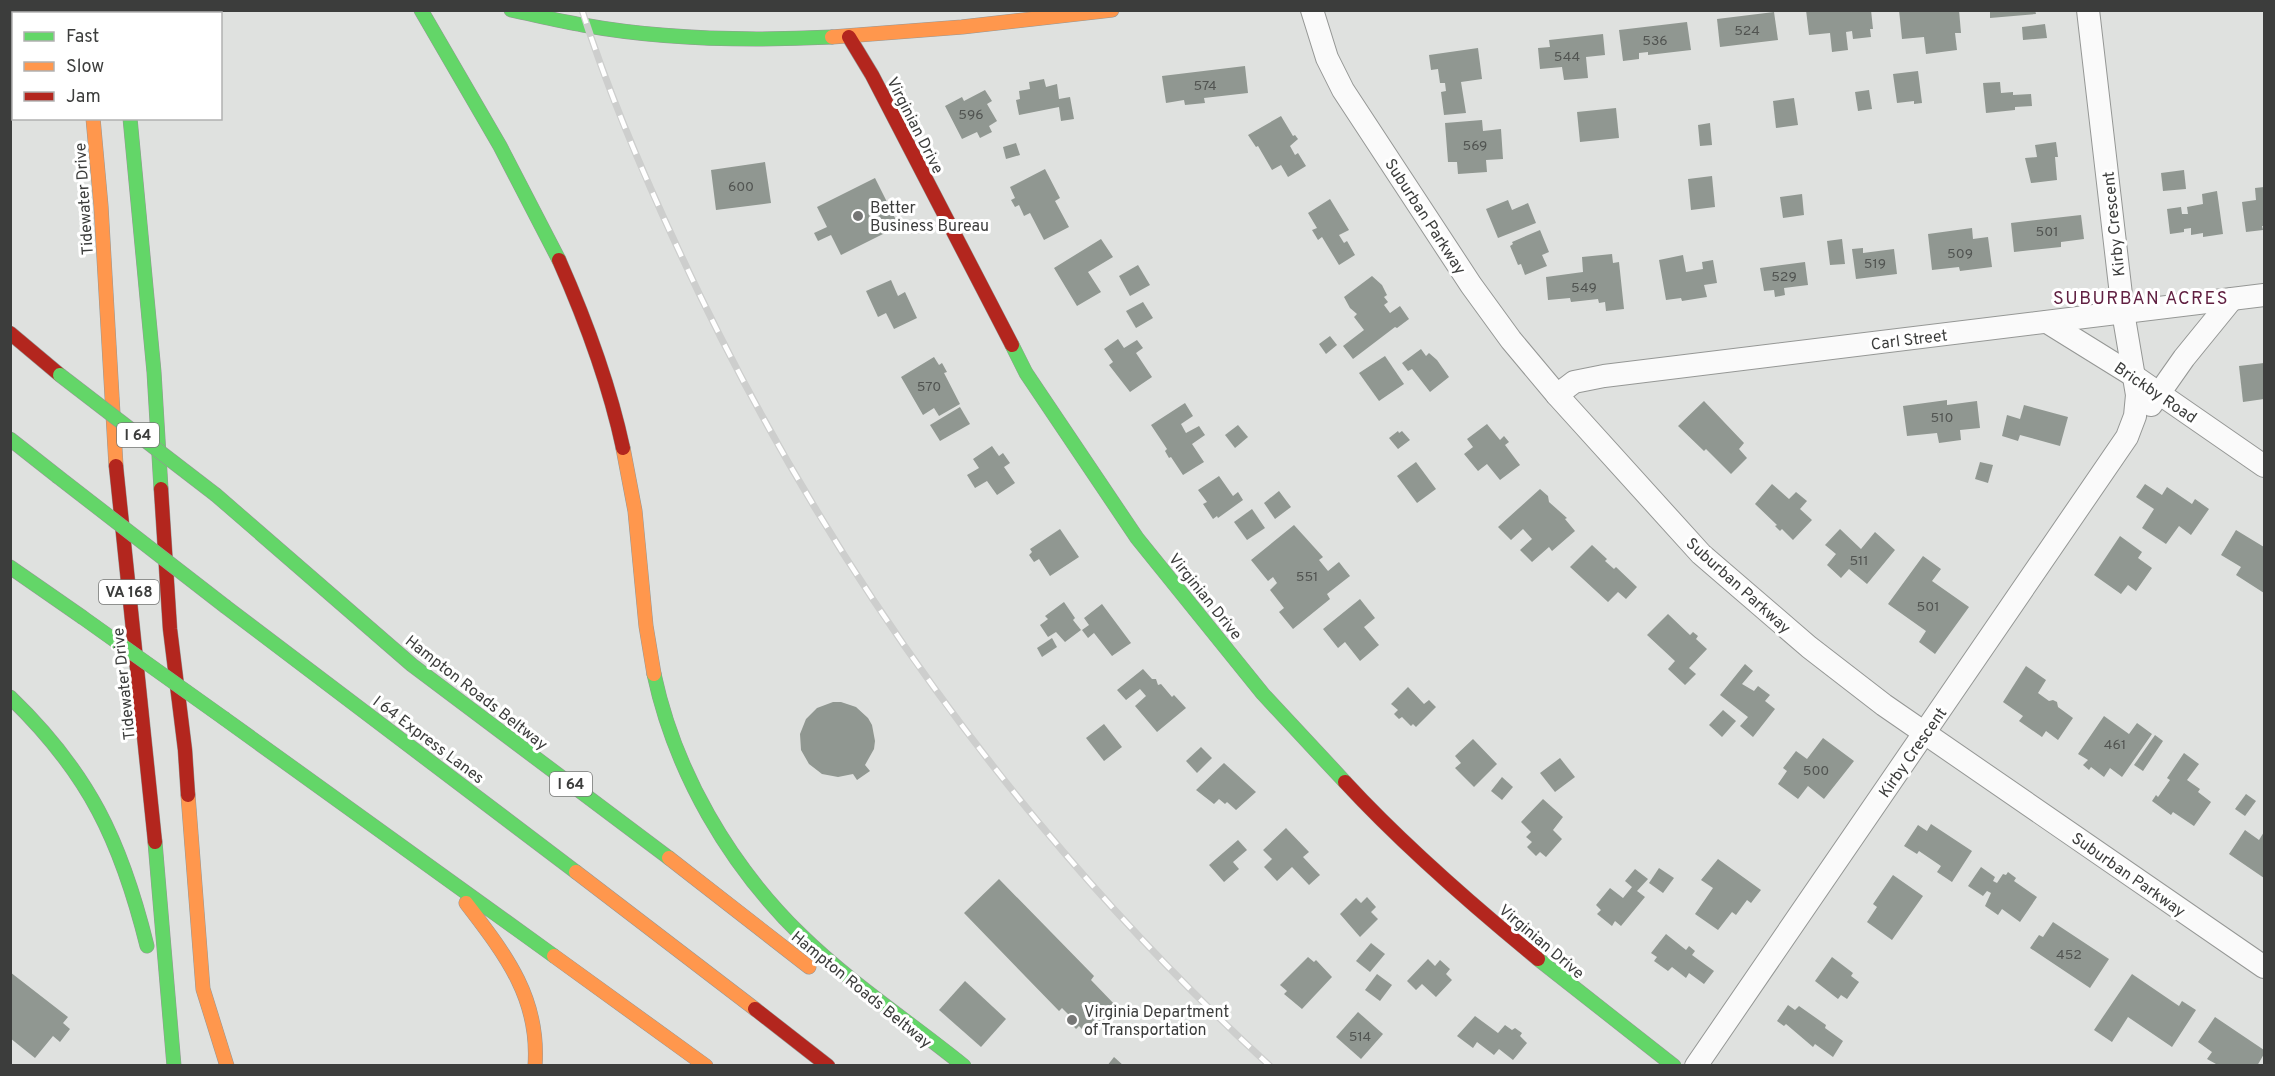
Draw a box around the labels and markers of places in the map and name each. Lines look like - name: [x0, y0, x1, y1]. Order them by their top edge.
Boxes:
- place label: Better Business Bureau: [870, 199, 989, 237]
- marker: Better Business Bureau: [851, 209, 865, 223]
- place label: Virginia Department of Transportation: [1084, 1003, 1229, 1041]
- marker: Virginia Department of Transportation: [1065, 1013, 1079, 1027]

